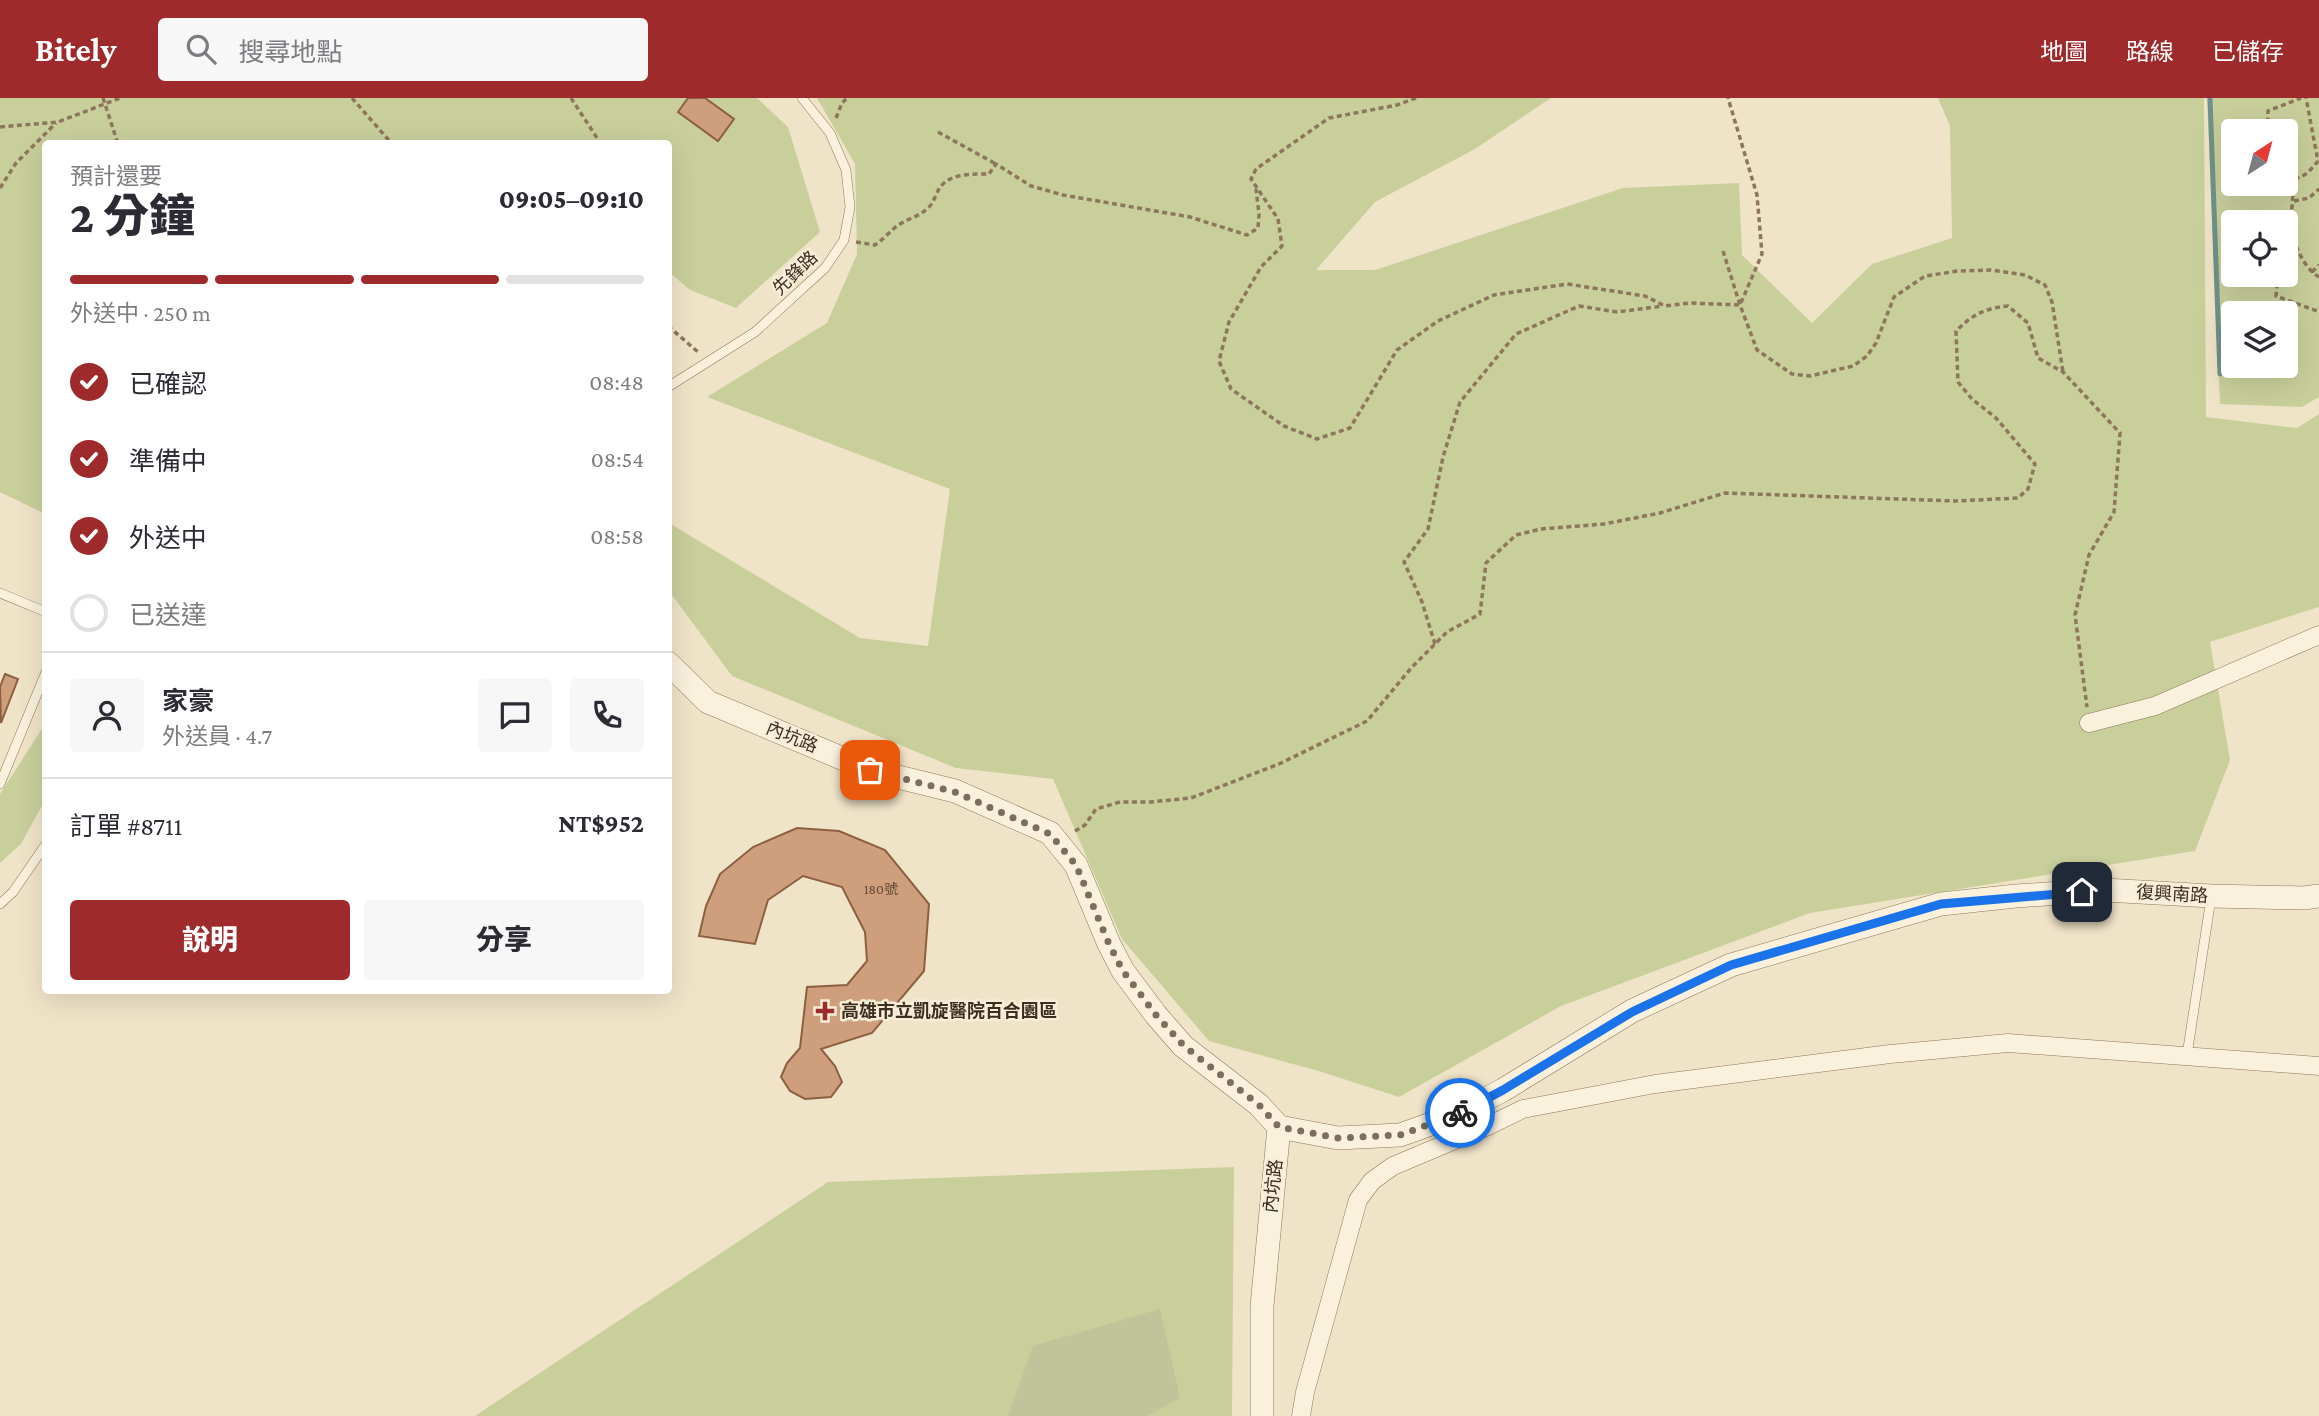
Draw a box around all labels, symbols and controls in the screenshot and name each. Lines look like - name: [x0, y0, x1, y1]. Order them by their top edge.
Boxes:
- search box: [158, 18, 648, 81]
- icon: search: [182, 30, 220, 68]
- text: Bitely: [35, 31, 116, 68]
- text: 搜尋地點: [238, 38, 343, 67]
- text: 地圖: [2040, 38, 2088, 65]
- text: 路線: [2126, 38, 2174, 65]
- text: 已儲存: [2212, 38, 2284, 65]
- north arrow: [2221, 119, 2298, 196]
- map controls: [2221, 119, 2298, 378]
- text: 預計還要: [70, 163, 162, 189]
- text: 09:05–09:10: [499, 185, 644, 214]
- text: 2 分鐘: [70, 191, 195, 242]
- button: locate: [2221, 210, 2298, 287]
- street label: 先鋒路: [769, 247, 821, 299]
- text: 外送中 · 250 m: [70, 300, 211, 326]
- button: layers: [2221, 301, 2298, 378]
- icon: check: [70, 363, 108, 401]
- text: 08:48: [589, 369, 644, 395]
- text: 已確認: [129, 370, 207, 399]
- icon: check: [70, 440, 108, 478]
- text: 08:54: [591, 446, 644, 472]
- text: 準備中: [129, 447, 207, 476]
- icon: check: [70, 517, 108, 555]
- text: 08:58: [590, 523, 644, 549]
- text: 外送中: [129, 524, 207, 553]
- text: 已送達: [129, 601, 207, 630]
- button: person: [70, 678, 144, 752]
- button: chat: [478, 678, 552, 752]
- button: phone: [570, 678, 644, 752]
- text: 家豪: [162, 687, 214, 716]
- street label: 內坑路: [763, 718, 821, 756]
- text: 外送員 · 4.7: [162, 723, 272, 749]
- pin: [840, 740, 900, 800]
- icon: bag: [851, 751, 889, 789]
- text: NT$952: [558, 809, 644, 838]
- text: 訂單 #8711: [70, 812, 182, 841]
- pin: [2052, 862, 2112, 922]
- icon: home: [2063, 873, 2101, 911]
- house number: 180號: [864, 881, 898, 897]
- street label: 復興南路: [2136, 882, 2208, 906]
- button: 說明: [70, 900, 350, 980]
- button: 分享: [364, 900, 644, 980]
- marker: 高雄市立凱旋醫院百合園區: [815, 1001, 835, 1021]
- place label: 高雄市立凱旋醫院百合園區: [841, 1001, 1057, 1021]
- courier: [1425, 1078, 1495, 1148]
- icon: bike: [1441, 1094, 1479, 1132]
- street label: 內坑路: [1260, 1158, 1286, 1214]

